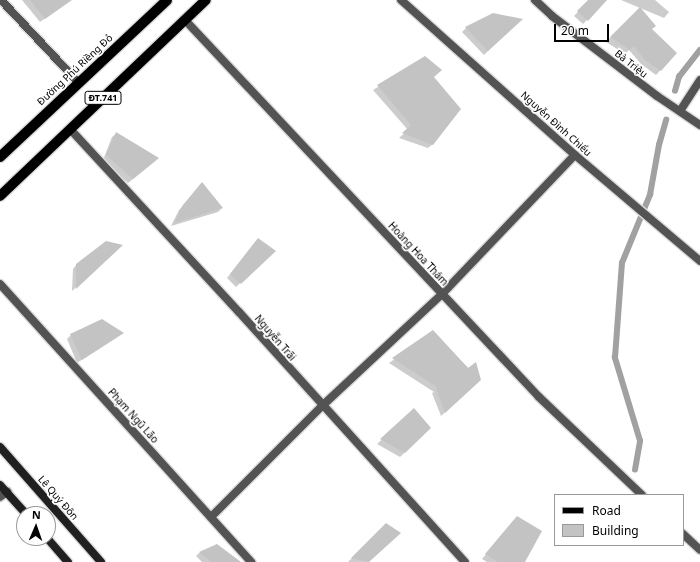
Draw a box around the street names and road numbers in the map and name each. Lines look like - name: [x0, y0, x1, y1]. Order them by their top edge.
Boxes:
- street label: Đường Phú Riềng Đỏ: [35, 32, 115, 108]
- street label: Bà Triệu: [612, 47, 650, 81]
- street label: Nguyễn Đình Chiểu: [518, 89, 594, 159]
- road number: ĐT.741: [84, 91, 122, 105]
- street label: Hoàng Hoa Thám: [386, 220, 450, 288]
- street label: Nguyễn Trãi: [252, 313, 298, 363]
- street label: Phạm Ngũ Lão: [105, 386, 161, 446]
- street label: Lê Quý Đôn: [36, 473, 80, 523]

